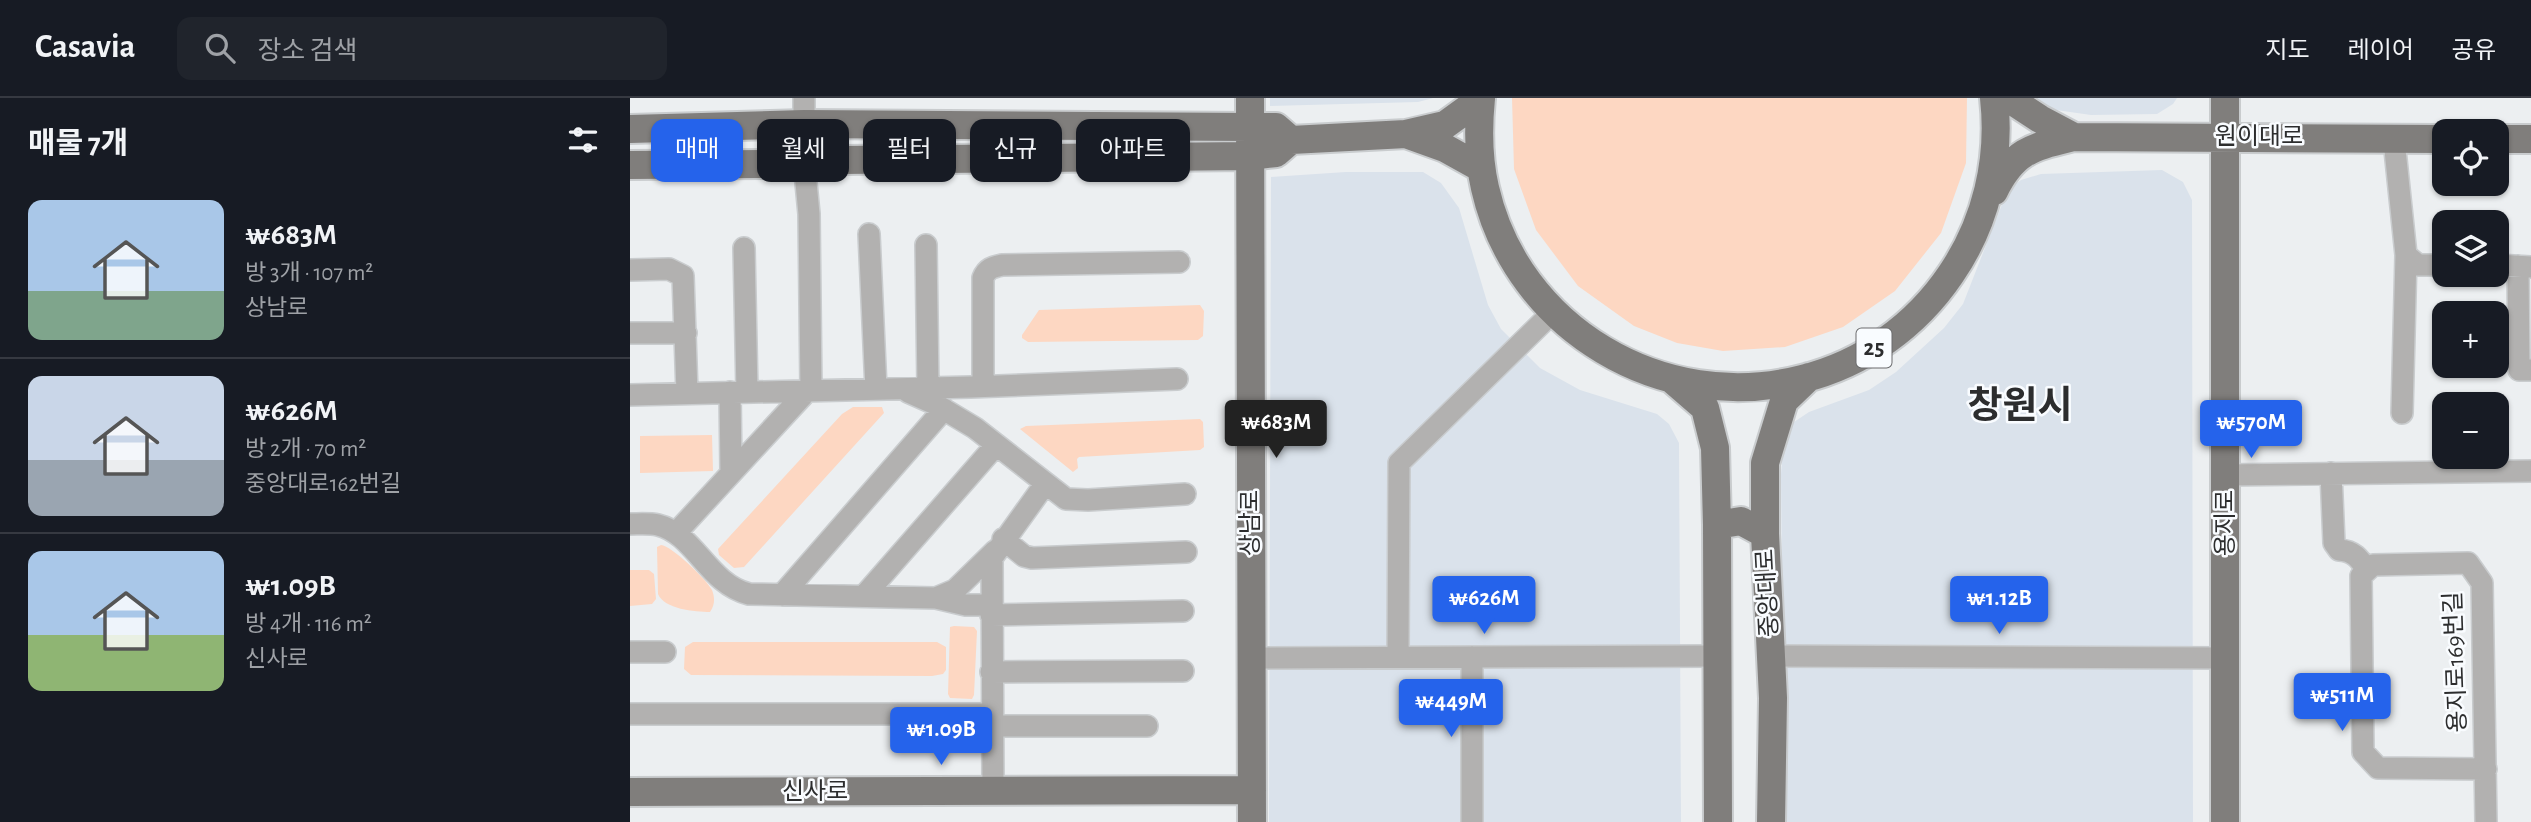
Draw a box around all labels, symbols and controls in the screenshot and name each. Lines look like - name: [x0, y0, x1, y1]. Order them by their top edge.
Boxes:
- search box: [177, 17, 667, 80]
- icon: search: [201, 29, 239, 67]
- text: Casavia: [35, 31, 135, 64]
- text: 장소 검색: [257, 38, 357, 64]
- text: 지도: [2265, 39, 2310, 63]
- text: 레이어: [2348, 39, 2414, 63]
- text: 공유: [2452, 39, 2496, 63]
- chip: 매매: [651, 119, 743, 182]
- chip: 월세: [757, 119, 849, 182]
- chip: 필터: [863, 119, 956, 182]
- chip: 신규: [970, 119, 1062, 182]
- chip: 아파트: [1076, 119, 1190, 182]
- map controls: [2432, 119, 2509, 469]
- button: locate: [2432, 119, 2509, 196]
- icon: filters: [564, 121, 602, 159]
- street label: 원이대로: [2215, 124, 2303, 149]
- text: 매물 7개: [28, 129, 128, 159]
- button: layers: [2432, 210, 2509, 287]
- text: ₩683M: [245, 220, 337, 250]
- icon: home: [84, 228, 168, 312]
- text: 방 3개 · 107 m²: [245, 262, 373, 285]
- text: 상남로: [245, 297, 308, 320]
- button: +: [2432, 301, 2509, 378]
- road number: 25: [1856, 328, 1892, 368]
- district label: 창원시: [1968, 385, 2072, 426]
- button: −: [2432, 392, 2509, 469]
- text: ₩626M: [245, 396, 338, 426]
- pin: ₩683M: [1227, 400, 1325, 460]
- pin: ₩570M: [2202, 400, 2300, 460]
- icon: home: [84, 404, 168, 488]
- text: ₩683M: [1241, 411, 1311, 434]
- text: ₩570M: [2216, 411, 2286, 434]
- text: 방 2개 · 70 m²: [245, 438, 366, 461]
- text: 중앙대로162번길: [245, 473, 401, 496]
- street label: 상남로: [1238, 490, 1263, 556]
- street label: 용지로: [2213, 490, 2238, 556]
- street label: 중앙대로: [1752, 548, 1782, 638]
- text: ₩1.09B: [245, 571, 336, 601]
- pin: ₩626M: [1435, 576, 1533, 636]
- pin: ₩1.12B: [1942, 576, 2056, 636]
- icon: home: [84, 579, 168, 663]
- text: ₩626M: [1448, 587, 1520, 610]
- text: ₩1.12B: [1966, 587, 2032, 610]
- street label: 용지로169번길: [2441, 591, 2470, 733]
- text: 방 4개 · 116 m²: [245, 613, 372, 636]
- text: 신사로: [245, 648, 308, 671]
- pin: ₩511M: [2293, 674, 2391, 733]
- pin: ₩449M: [1402, 680, 1500, 739]
- text: ₩511M: [2310, 684, 2374, 707]
- text: ₩449M: [1415, 690, 1487, 713]
- pin: ₩1.09B: [884, 708, 998, 767]
- text: ₩1.09B: [906, 718, 976, 741]
- street label: 신사로: [782, 779, 848, 804]

